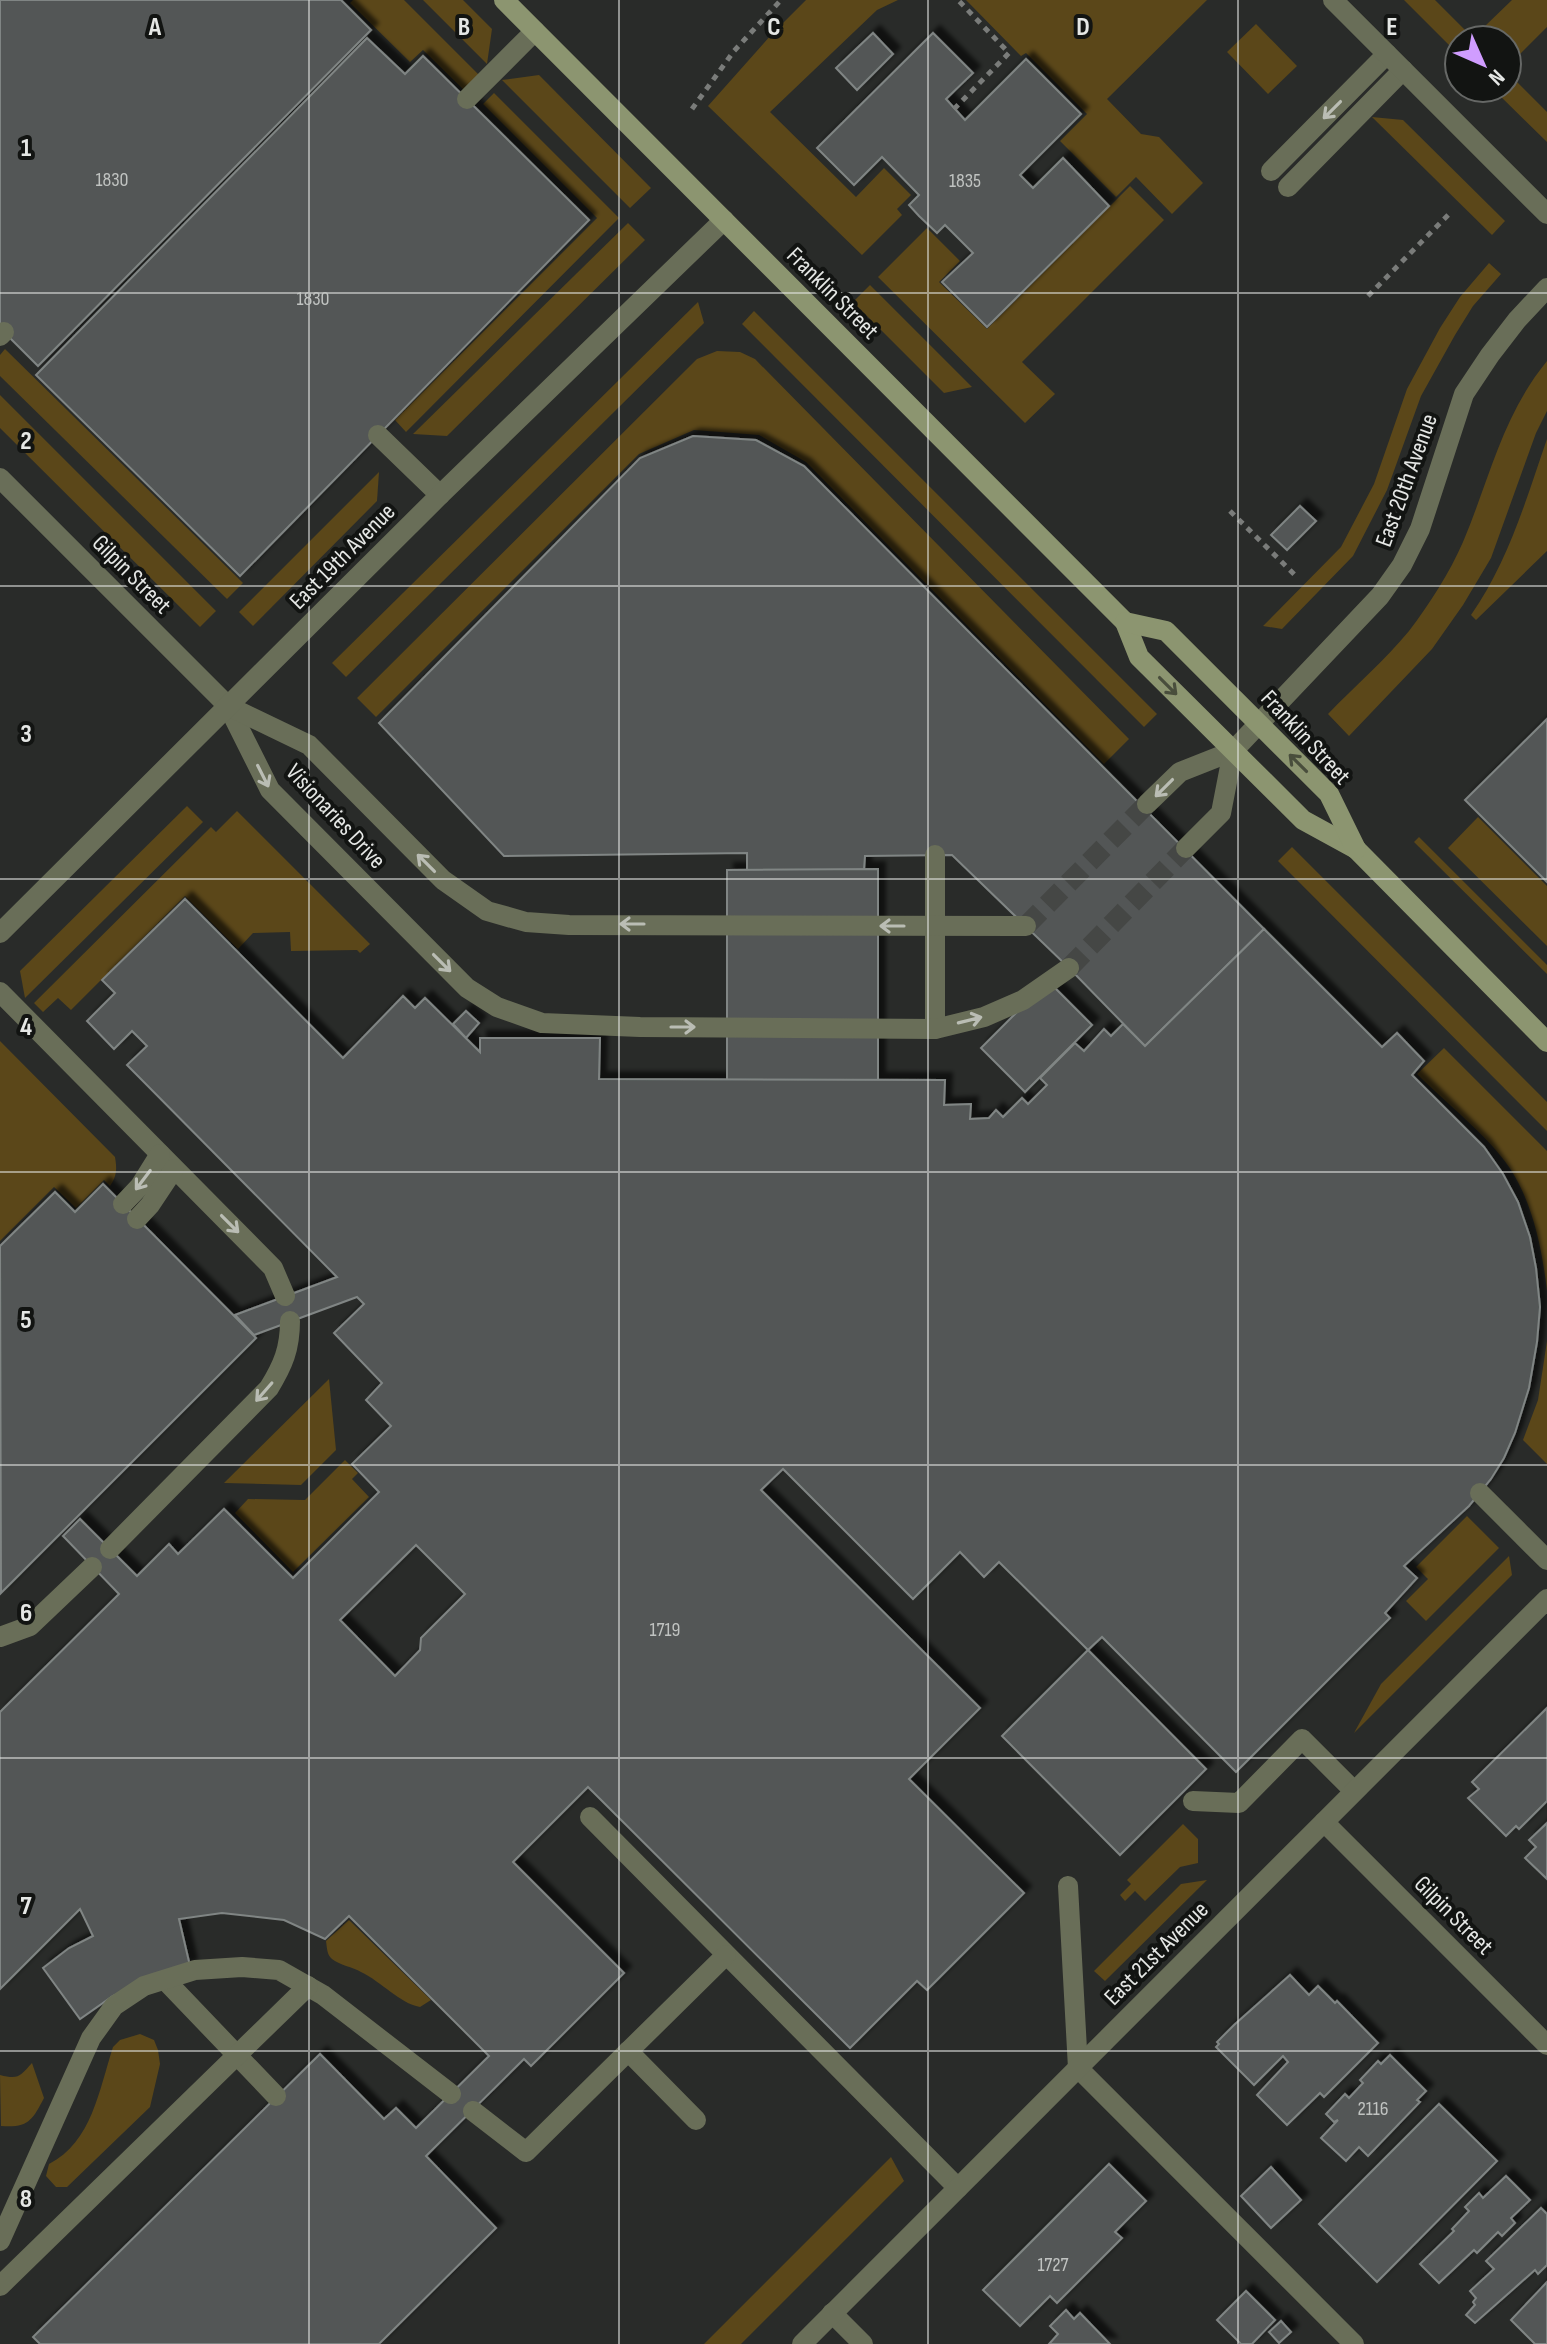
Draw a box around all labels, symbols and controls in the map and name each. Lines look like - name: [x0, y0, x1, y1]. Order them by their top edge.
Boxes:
- text: A: [148, 12, 162, 43]
- text: B: [458, 12, 470, 43]
- text: C: [767, 12, 781, 43]
- text: D: [1076, 12, 1090, 43]
- text: E: [1386, 12, 1398, 43]
- north arrow: [1443, 24, 1523, 104]
- text: N: [1482, 63, 1510, 91]
- one-way arrow: [1323, 100, 1342, 119]
- text: 1: [21, 133, 31, 164]
- house number: 1830: [95, 168, 129, 192]
- house number: 1835: [949, 169, 981, 193]
- street label: Franklin Street: [781, 241, 885, 345]
- house number: 1830: [296, 287, 330, 311]
- street label: East 20th Avenue: [1369, 410, 1444, 551]
- text: 2: [20, 426, 32, 457]
- street label: East 19th Avenue: [283, 497, 401, 615]
- street label: Gilpin Street: [86, 529, 177, 620]
- one-way arrow: [1158, 676, 1177, 695]
- street label: Franklin Street: [1255, 684, 1357, 791]
- text: 3: [20, 719, 32, 750]
- one-way arrow: [1289, 754, 1308, 773]
- street label: Visionaries Drive: [280, 758, 392, 875]
- one-way arrow: [256, 764, 271, 788]
- one-way arrow: [1154, 778, 1174, 797]
- one-way arrow: [416, 853, 435, 873]
- one-way arrow: [619, 916, 646, 932]
- one-way arrow: [879, 918, 906, 933]
- one-way arrow: [432, 953, 451, 972]
- text: 4: [20, 1012, 32, 1043]
- one-way arrow: [957, 1012, 983, 1027]
- one-way arrow: [669, 1019, 696, 1035]
- one-way arrow: [135, 1169, 152, 1191]
- one-way arrow: [219, 1214, 239, 1234]
- text: 5: [20, 1305, 32, 1336]
- one-way arrow: [255, 1381, 273, 1401]
- text: 6: [20, 1598, 32, 1629]
- house number: 1719: [650, 1618, 680, 1642]
- street label: Gilpin Street: [1408, 1870, 1499, 1961]
- text: 7: [20, 1891, 32, 1922]
- street label: East 21st Avenue: [1098, 1895, 1214, 2011]
- house number: 2116: [1357, 2097, 1389, 2121]
- text: 8: [20, 2184, 32, 2215]
- house number: 1727: [1037, 2253, 1069, 2277]

